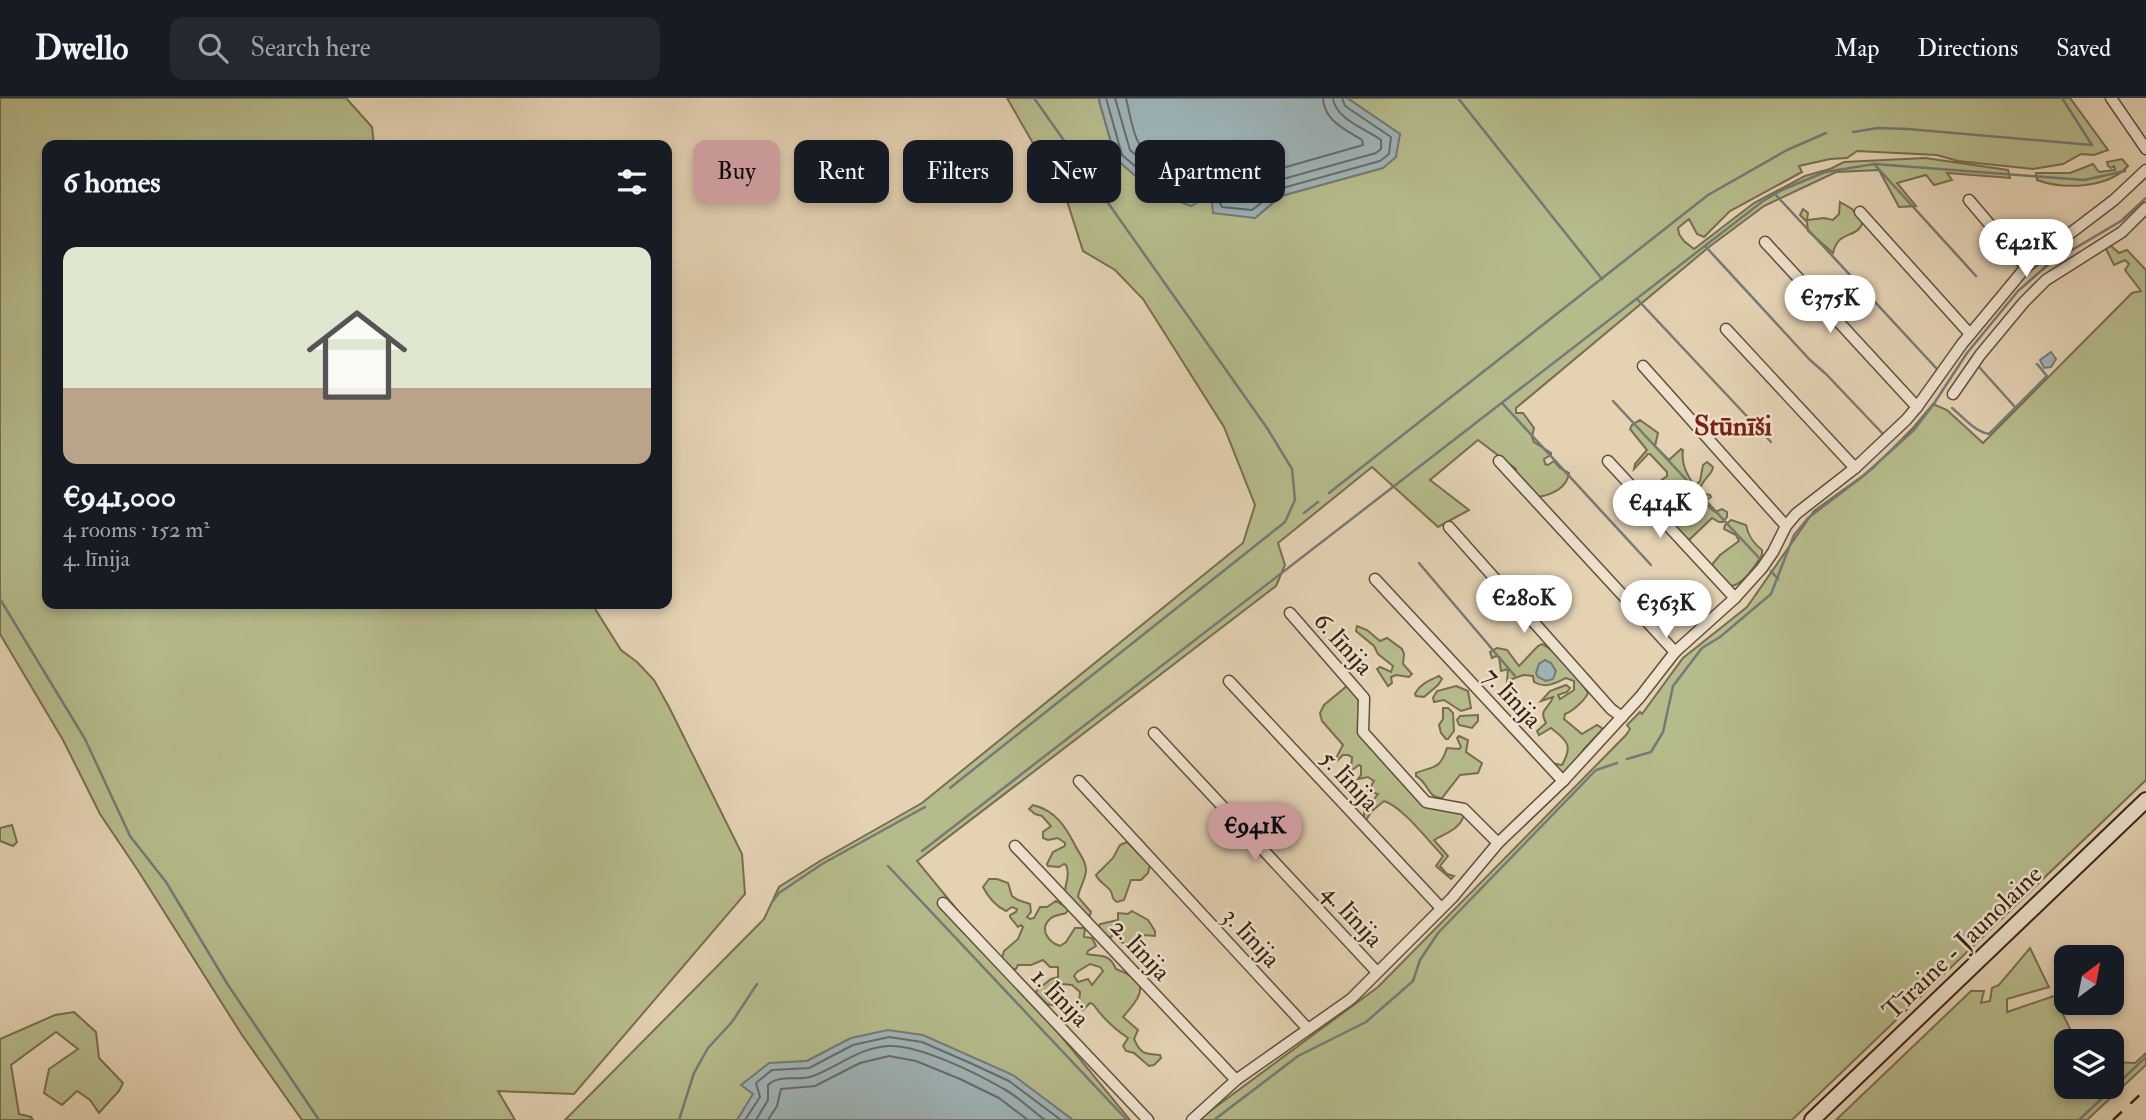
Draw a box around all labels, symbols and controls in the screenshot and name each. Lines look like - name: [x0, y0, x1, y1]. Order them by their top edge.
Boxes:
- search box: [170, 17, 660, 80]
- text: Dwello: [35, 28, 128, 69]
- icon: search: [194, 29, 232, 67]
- text: Search here: [250, 32, 371, 64]
- text: Map: [1834, 33, 1879, 64]
- text: Directions: [1917, 33, 2018, 64]
- text: Saved: [2056, 33, 2111, 64]
- chip: Buy: [693, 140, 780, 203]
- chip: Rent: [794, 140, 889, 203]
- chip: Filters: [903, 140, 1013, 203]
- chip: New: [1027, 140, 1121, 203]
- chip: Apartment: [1135, 140, 1285, 203]
- icon: filters: [613, 163, 651, 201]
- text: 6 homes: [63, 164, 161, 201]
- pin: €421K: [1977, 220, 2075, 279]
- text: €421K: [1995, 227, 2057, 256]
- pin: €375K: [1781, 275, 1879, 335]
- text: €375K: [1800, 283, 1860, 312]
- icon: home: [294, 292, 420, 418]
- district label: Stūnīši: [1694, 409, 1773, 444]
- text: €941,000: [63, 478, 176, 515]
- pin: €414K: [1611, 480, 1709, 540]
- text: €414K: [1629, 488, 1691, 517]
- text: 4 rooms · 152 m²: [63, 515, 210, 544]
- text: 4. līnija: [63, 544, 130, 573]
- pin: €280K: [1475, 575, 1573, 635]
- pin: €363K: [1617, 580, 1715, 640]
- text: €280K: [1492, 583, 1556, 612]
- text: €363K: [1637, 588, 1695, 617]
- street label: 6. līnija: [1307, 605, 1380, 682]
- street label: 7. līnija: [1476, 660, 1549, 735]
- street label: 5. līnija: [1313, 743, 1386, 818]
- pin: €941K: [1206, 804, 1304, 863]
- text: €941K: [1224, 811, 1286, 840]
- street label: Tīraine - Jaunolaine: [1876, 859, 2049, 1027]
- street label: 4. līnija: [1315, 877, 1390, 954]
- street label: 3. līnija: [1215, 901, 1287, 975]
- street label: 2. līnija: [1103, 912, 1177, 988]
- north arrow: [2054, 945, 2124, 1015]
- map controls: [2054, 945, 2124, 1099]
- street label: 1. līnija: [1024, 961, 1096, 1034]
- button: layers: [2054, 1029, 2124, 1099]

